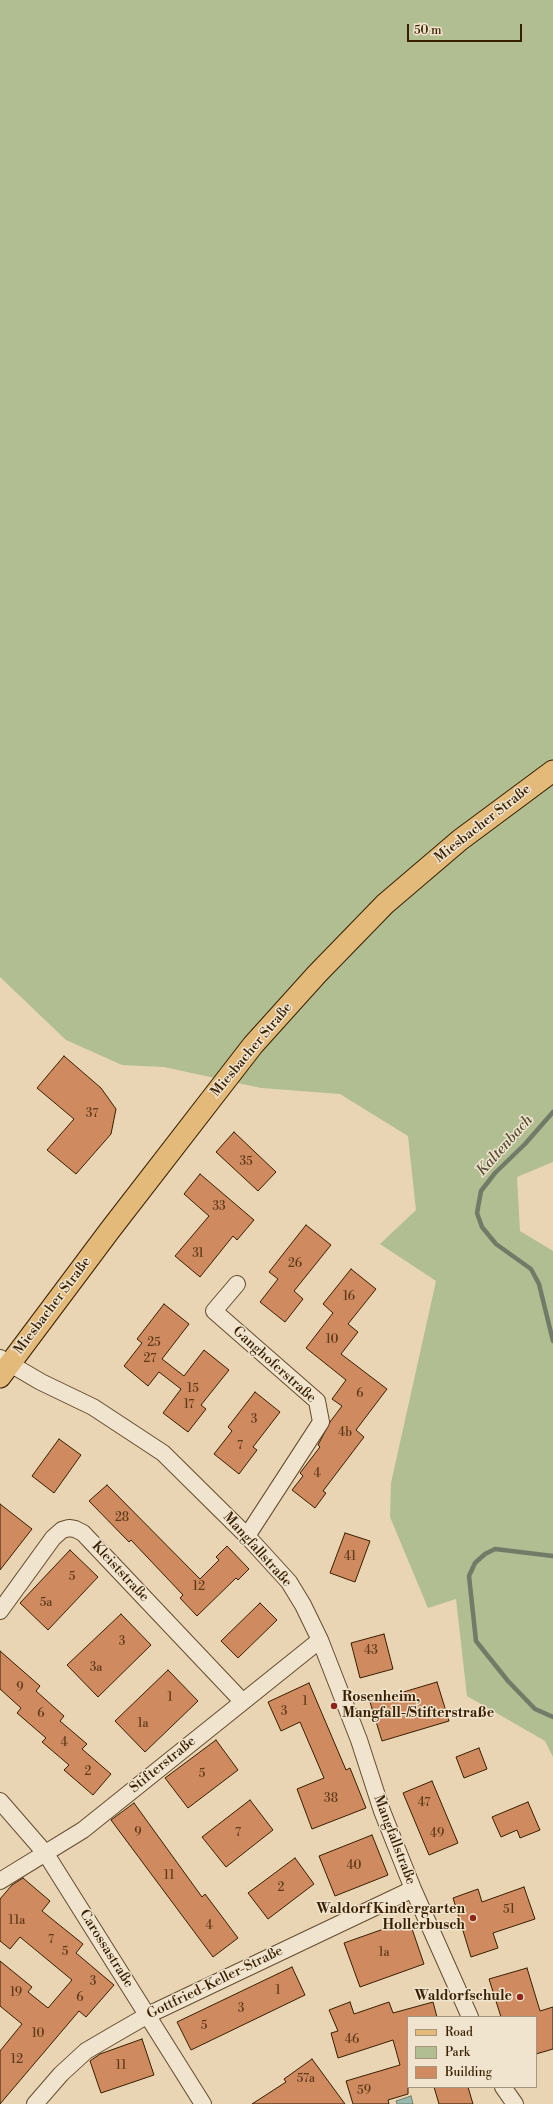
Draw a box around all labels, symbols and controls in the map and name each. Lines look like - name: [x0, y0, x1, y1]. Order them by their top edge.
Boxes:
- scale bar: [409, 16, 524, 42]
- text: 50 m: [414, 23, 442, 38]
- street label: Miesbacher Straße: [432, 781, 534, 867]
- street label: Miesbacher Straße: [208, 1000, 296, 1100]
- house number: 37: [86, 1107, 98, 1121]
- water label: Kaltenbach: [473, 1112, 537, 1180]
- house number: 35: [239, 1155, 253, 1169]
- house number: 33: [212, 1200, 226, 1214]
- house number: 31: [192, 1247, 204, 1261]
- street label: Miesbacher Straße: [11, 1254, 95, 1358]
- house number: 26: [288, 1257, 302, 1271]
- house number: 16: [343, 1290, 355, 1304]
- street label: Ganghoferstraße: [229, 1323, 319, 1407]
- house number: 10: [326, 1333, 338, 1347]
- house number: 25: [147, 1336, 161, 1350]
- house number: 27: [144, 1352, 156, 1366]
- house number: 15: [187, 1382, 199, 1396]
- house number: 6: [356, 1387, 364, 1401]
- house number: 17: [184, 1398, 194, 1412]
- house number: 3: [251, 1413, 257, 1427]
- house number: 4b: [338, 1426, 352, 1440]
- house number: 7: [237, 1439, 243, 1453]
- house number: 4: [313, 1467, 321, 1481]
- street label: Mangfallstraße: [219, 1509, 295, 1591]
- house number: 28: [115, 1511, 129, 1525]
- street label: Kleiststraße: [88, 1538, 152, 1606]
- house number: 41: [344, 1550, 356, 1564]
- house number: 5: [69, 1570, 75, 1584]
- house number: 12: [193, 1580, 205, 1594]
- house number: 5a: [40, 1596, 52, 1610]
- house number: 3: [119, 1635, 125, 1649]
- house number: 43: [364, 1644, 378, 1658]
- house number: 3a: [90, 1661, 102, 1675]
- house number: 9: [16, 1681, 24, 1695]
- place label: Rosenheim, Mangfall-/Stifterstraße: [342, 1690, 494, 1722]
- house number: 1: [167, 1691, 173, 1705]
- house number: 1: [302, 1695, 308, 1709]
- marker: Rosenheim, Mangfall-/Stifterstraße: [329, 1701, 339, 1711]
- house number: 3: [281, 1705, 287, 1719]
- house number: 6: [37, 1707, 45, 1721]
- house number: 1a: [137, 1717, 149, 1731]
- street label: Stifterstraße: [126, 1733, 200, 1797]
- house number: 4: [60, 1736, 68, 1750]
- house number: 2: [85, 1765, 91, 1779]
- house number: 5: [199, 1767, 205, 1781]
- house number: 38: [324, 1792, 338, 1806]
- street label: Mangfallstraße: [369, 1793, 419, 1887]
- house number: 47: [418, 1796, 430, 1810]
- house number: 9: [134, 1826, 142, 1840]
- house number: 7: [235, 1826, 241, 1840]
- house number: 49: [430, 1827, 444, 1841]
- house number: 40: [346, 1859, 362, 1873]
- house number: 11: [164, 1869, 174, 1883]
- house number: 2: [278, 1881, 284, 1895]
- place label: Waldorf Kindergarten Hollerbusch: [316, 1902, 465, 1934]
- house number: 51: [503, 1903, 515, 1917]
- street label: Carossastraße: [75, 1907, 137, 1991]
- marker: Waldorf Kindergarten Hollerbusch: [468, 1913, 478, 1923]
- house number: 11a: [9, 1914, 25, 1928]
- house number: 4: [205, 1919, 213, 1933]
- house number: 7: [48, 1933, 54, 1947]
- street label: Gottfried-Keller-Straße: [144, 1943, 286, 2023]
- house number: 5: [62, 1945, 68, 1959]
- house number: 1a: [378, 1946, 390, 1960]
- house number: 3: [90, 1975, 96, 1989]
- house number: 1: [275, 1984, 281, 1998]
- house number: 19: [10, 1986, 22, 2000]
- place label: Waldorfschule: [415, 1989, 512, 2005]
- house number: 6: [76, 1991, 84, 2005]
- marker: Waldorfschule: [515, 1992, 525, 2002]
- house number: 3: [238, 2002, 244, 2016]
- legend: [407, 2016, 537, 2088]
- house number: 5: [201, 2019, 207, 2033]
- text: Road: [445, 2025, 473, 2040]
- house number: 10: [32, 2027, 44, 2041]
- house number: 46: [345, 2033, 359, 2047]
- text: Park: [445, 2045, 470, 2060]
- house number: 12: [11, 2053, 23, 2067]
- house number: 11: [116, 2059, 126, 2073]
- text: Building: [445, 2065, 492, 2080]
- house number: 57a: [297, 2072, 315, 2086]
- house number: 59: [357, 2084, 371, 2098]

